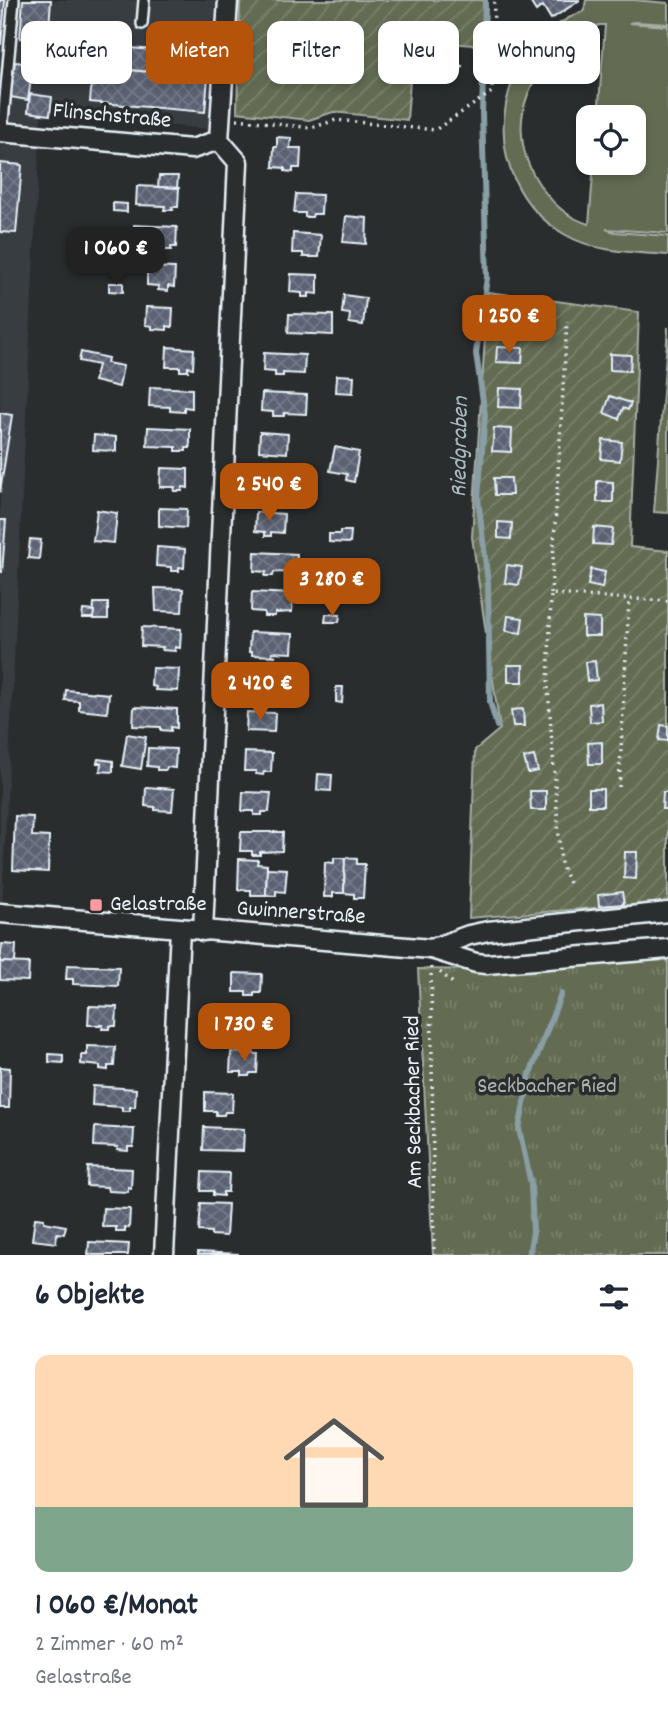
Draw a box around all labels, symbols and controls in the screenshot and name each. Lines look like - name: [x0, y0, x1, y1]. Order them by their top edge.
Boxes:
- chip: Kaufen: [21, 21, 132, 84]
- chip: Mieten: [146, 21, 253, 84]
- chip: Filter: [267, 21, 364, 84]
- chip: Neu: [378, 21, 459, 84]
- chip: Wohnung: [473, 21, 600, 84]
- street label: Flinschstraße: [51, 95, 173, 139]
- map controls: [576, 105, 646, 175]
- button: locate: [576, 105, 646, 175]
- pin: 1 060 €: [51, 228, 181, 287]
- text: 1 060 €: [84, 233, 148, 266]
- pin: 1 250 €: [444, 296, 574, 355]
- text: 1 250 €: [478, 301, 540, 334]
- water label: Riedgraben: [443, 395, 479, 498]
- pin: 2 540 €: [204, 463, 334, 523]
- text: 2 540 €: [236, 469, 302, 502]
- pin: 3 280 €: [267, 558, 397, 618]
- text: 3 280 €: [299, 564, 365, 597]
- pin: 2 420 €: [195, 662, 325, 722]
- text: 2 420 €: [227, 668, 293, 701]
- place label: Gelastraße: [110, 889, 207, 922]
- street label: Gwinnerstraße: [235, 893, 367, 935]
- marker: Gelastraße: [88, 897, 104, 913]
- pin: 1 730 €: [179, 1004, 309, 1063]
- text: 1 730 €: [214, 1009, 274, 1042]
- street label: Am Seckbacher Ried: [397, 1015, 433, 1189]
- park label: Seckbacher Ried: [477, 1071, 617, 1104]
- text: 6 Objekte: [35, 1276, 144, 1319]
- icon: filters: [595, 1278, 633, 1316]
- icon: home: [271, 1400, 397, 1526]
- text: 1 060 €/Monat: [35, 1586, 198, 1629]
- text: 2 Zimmer · 60 m²: [35, 1629, 184, 1662]
- text: Gelastraße: [35, 1662, 132, 1695]

